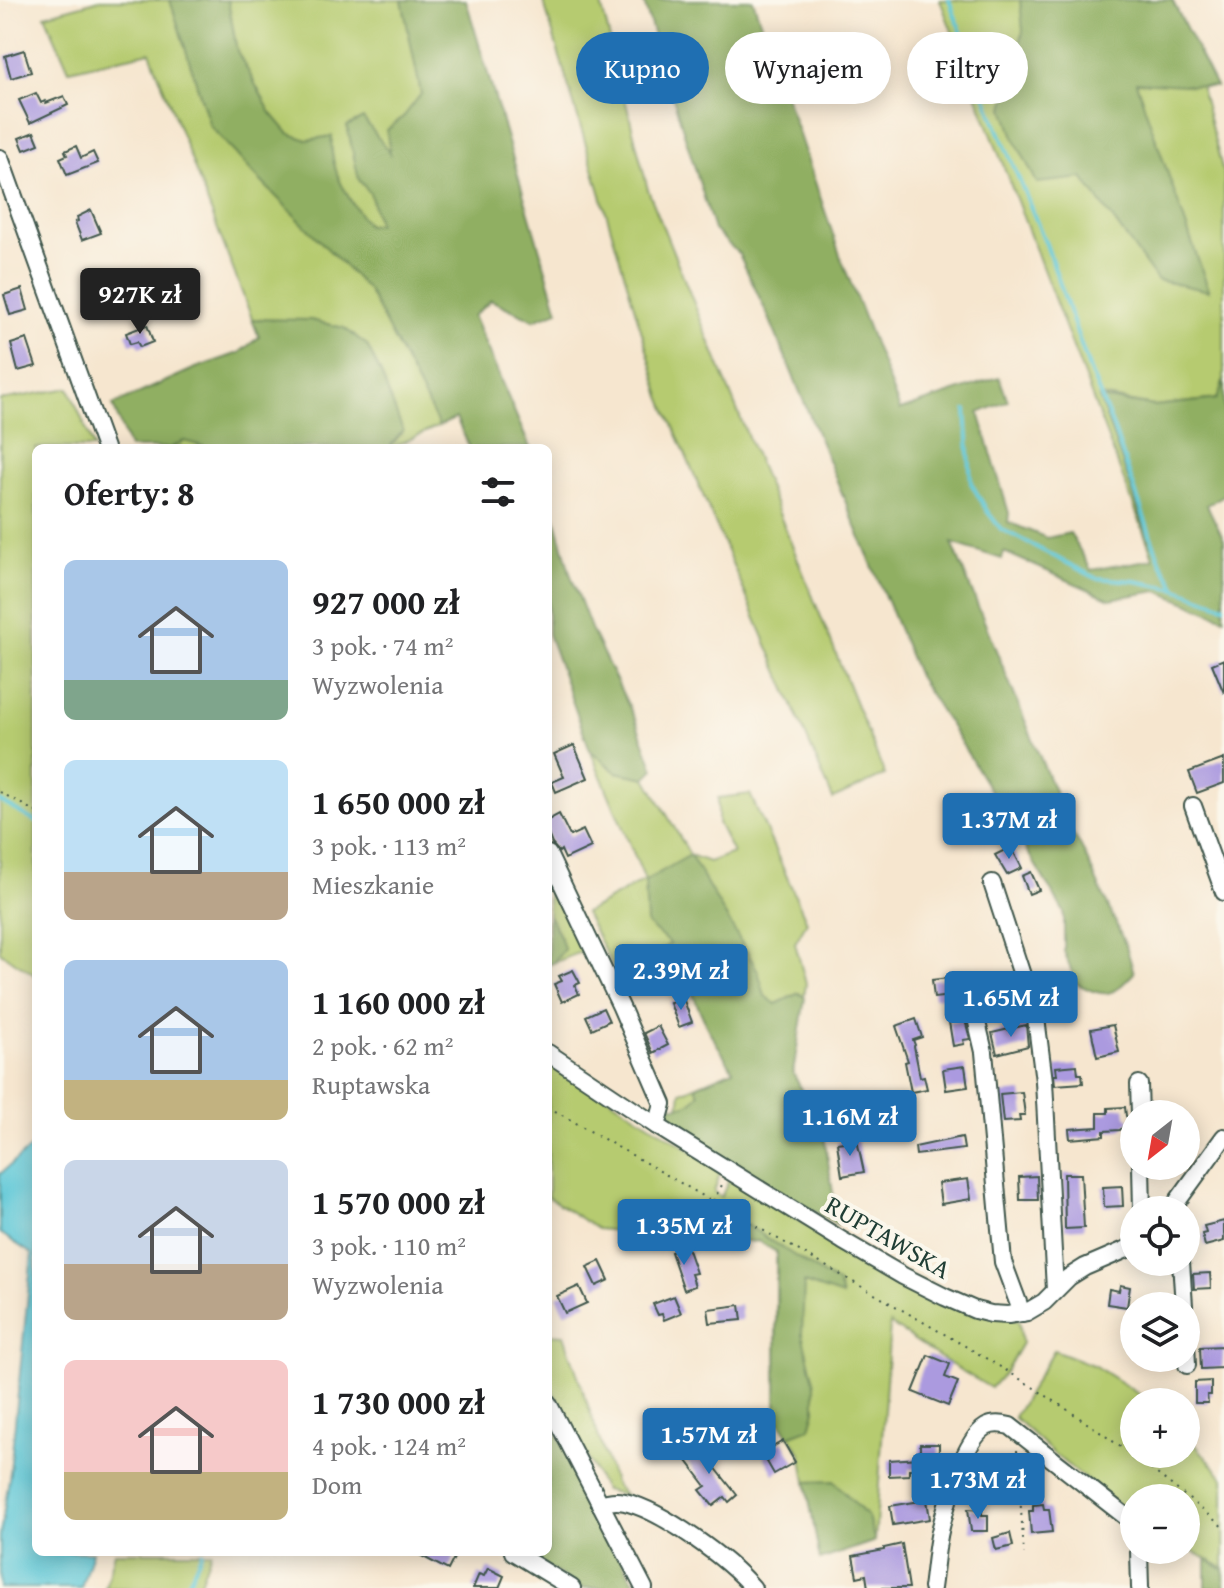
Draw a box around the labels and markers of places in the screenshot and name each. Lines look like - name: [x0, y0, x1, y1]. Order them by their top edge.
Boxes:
- pin: 927K zł: [66, 268, 214, 336]
- pin: 1.37M zł: [926, 793, 1092, 861]
- pin: 2.39M zł: [598, 944, 764, 1012]
- pin: 1.65M zł: [928, 971, 1094, 1039]
- pin: 1.16M zł: [767, 1090, 933, 1158]
- pin: 1.35M zł: [601, 1199, 767, 1267]
- pin: 1.57M zł: [626, 1408, 792, 1476]
- pin: 1.73M zł: [895, 1453, 1061, 1521]

